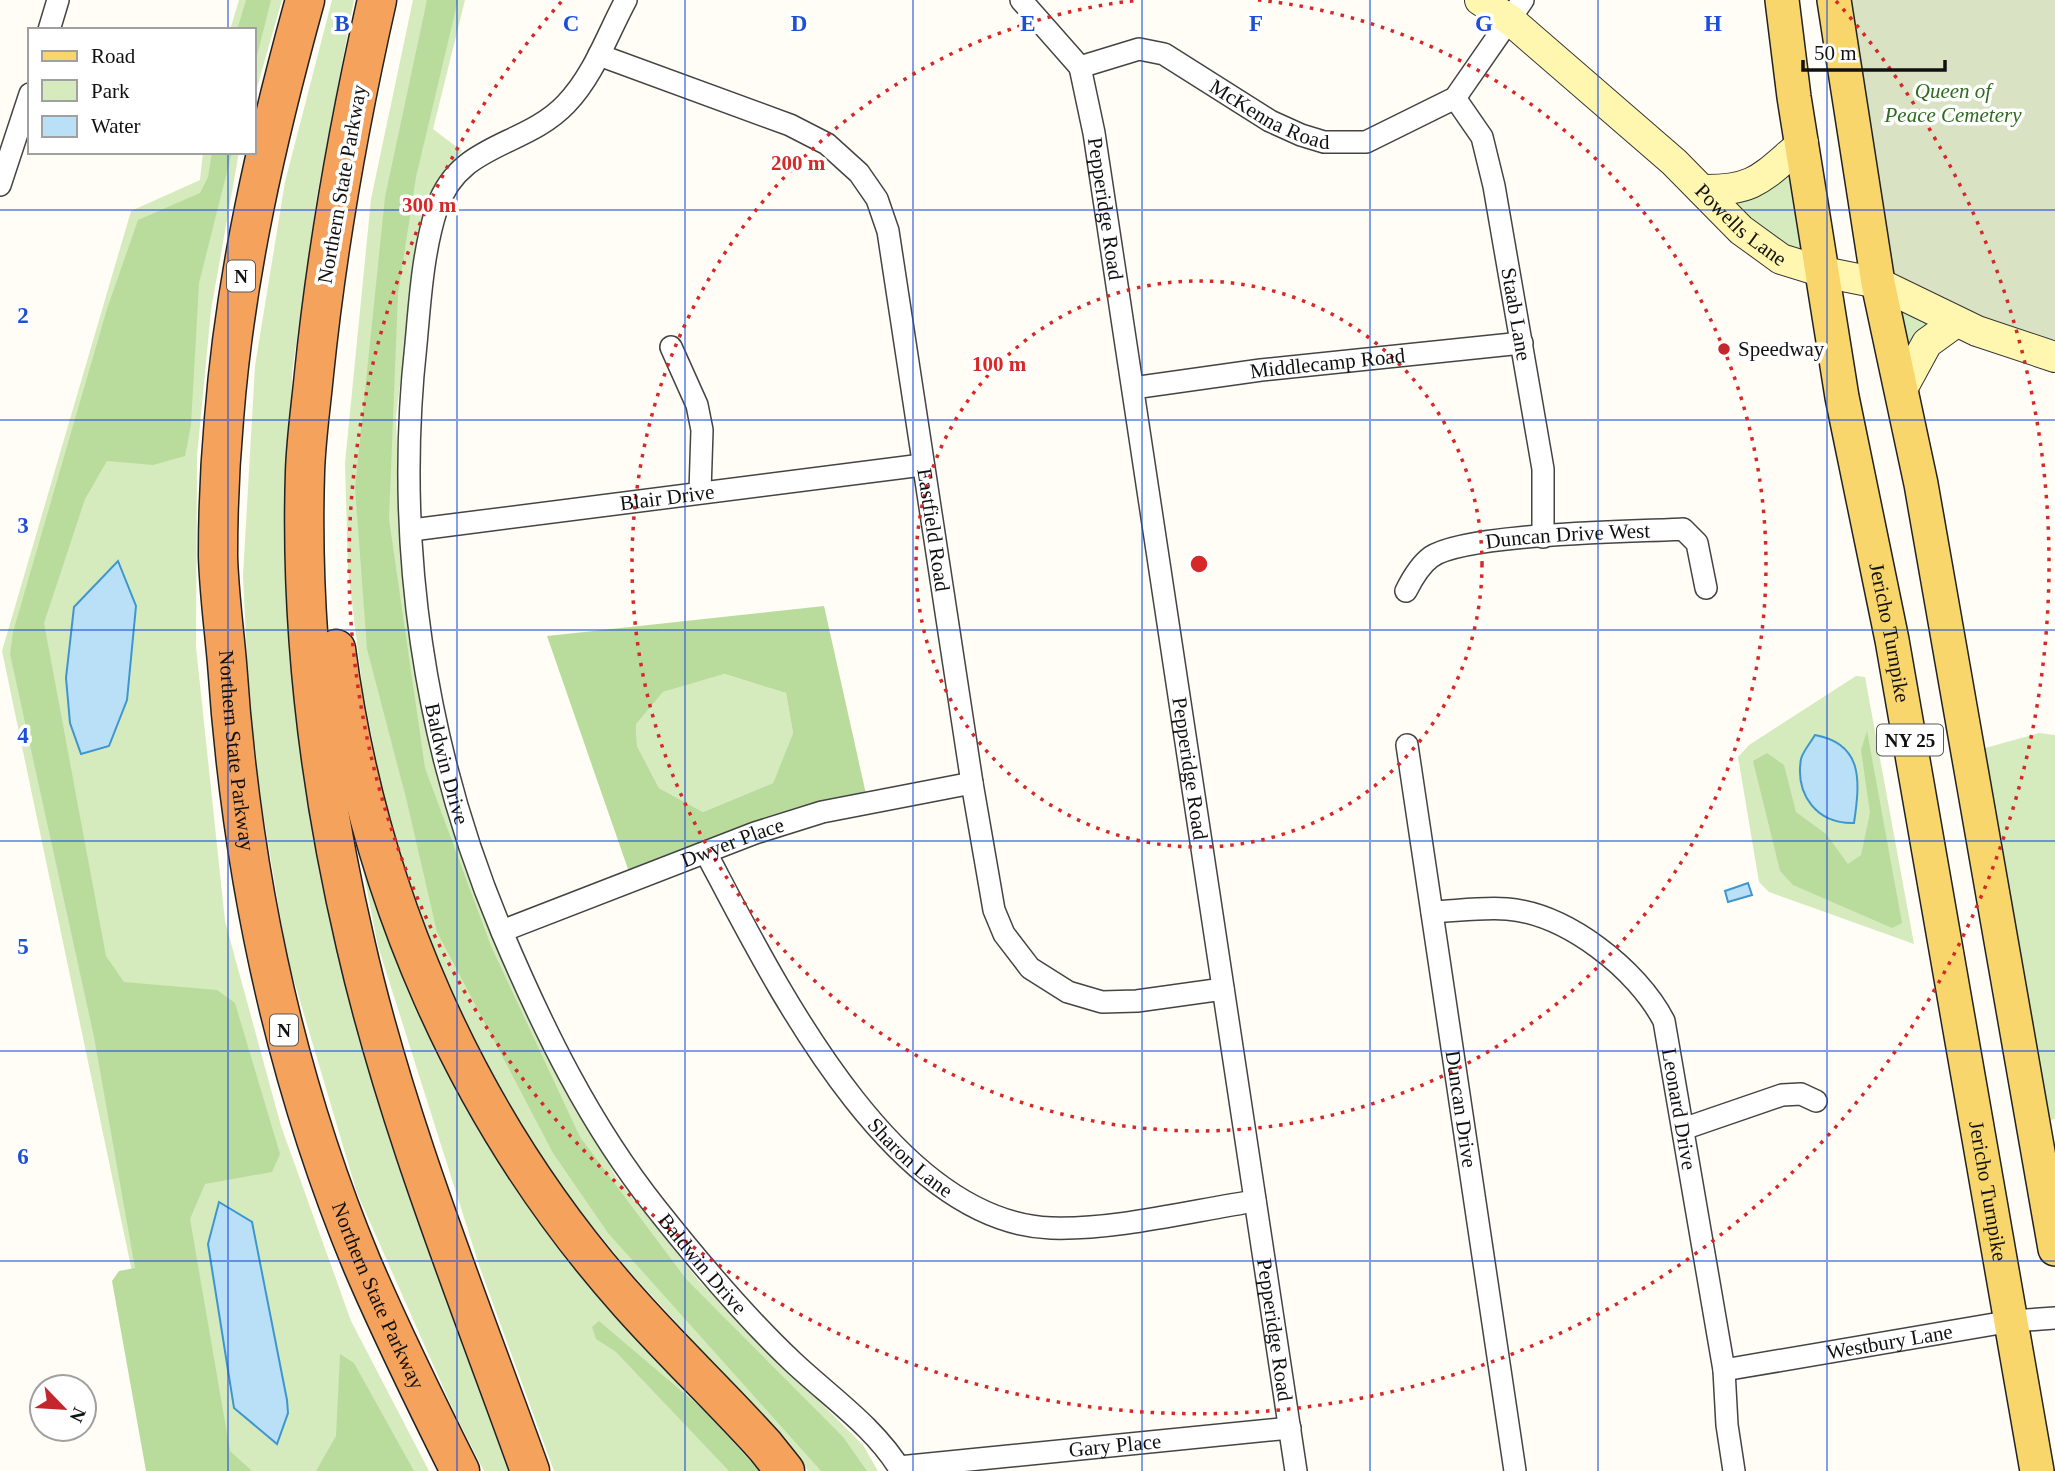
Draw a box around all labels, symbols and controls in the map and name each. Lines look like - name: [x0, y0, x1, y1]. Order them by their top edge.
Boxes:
- text: B: [334, 11, 350, 36]
- text: C: [563, 11, 579, 36]
- text: D: [791, 11, 807, 36]
- text: E: [1020, 11, 1036, 36]
- text: F: [1249, 11, 1263, 36]
- text: G: [1475, 11, 1493, 36]
- text: H: [1704, 11, 1722, 36]
- legend: [28, 28, 256, 154]
- scale bar: [1803, 28, 1945, 72]
- text: 50 m: [1814, 41, 1857, 65]
- text: Road: [91, 44, 136, 68]
- street label: McKenna Road: [1205, 74, 1330, 154]
- text: Park: [91, 79, 130, 103]
- park label: Queen of Peace Cemetery: [1883, 79, 2022, 127]
- street label: Northern State Parkway: [313, 82, 371, 285]
- text: Water: [91, 114, 141, 138]
- street label: Pepperidge Road: [1083, 136, 1128, 282]
- text: 200 m: [771, 151, 826, 175]
- street label: Powells Lane: [1690, 179, 1791, 271]
- text: 300 m: [402, 193, 457, 217]
- road number: N: [227, 260, 255, 292]
- street label: Staab Lane: [1496, 266, 1536, 363]
- text: 2: [17, 303, 29, 328]
- place label: Speedway: [1738, 337, 1825, 361]
- marker: Speedway: [1716, 341, 1732, 357]
- street label: Middlecamp Road: [1248, 343, 1407, 383]
- text: 100 m: [972, 352, 1027, 376]
- street label: Eastfield Road: [912, 467, 955, 594]
- street label: Blair Drive: [618, 480, 716, 515]
- text: 3: [17, 513, 29, 538]
- street label: Duncan Drive West: [1484, 518, 1651, 554]
- centre of rings: [1187, 552, 1211, 576]
- street label: Jericho Turnpike: [1864, 561, 1915, 704]
- street label: Northern State Parkway: [214, 649, 260, 853]
- street label: Pepperidge Road: [1167, 695, 1213, 842]
- street label: Baldwin Drive: [420, 701, 474, 827]
- text: 4: [17, 723, 29, 748]
- road number: NY 25: [1877, 724, 1943, 755]
- street label: Dwyer Place: [678, 813, 787, 872]
- text: 5: [17, 934, 29, 959]
- road number: N: [270, 1014, 298, 1046]
- street label: Leonard Drive: [1657, 1046, 1701, 1172]
- street label: Duncan Drive: [1441, 1049, 1482, 1169]
- street label: Sharon Lane: [863, 1113, 957, 1203]
- street label: Jericho Turnpike: [1964, 1119, 2012, 1263]
- text: 6: [17, 1144, 29, 1169]
- street label: Northern State Parkway: [327, 1199, 430, 1393]
- street label: Baldwin Drive: [653, 1209, 752, 1319]
- street label: Pepperidge Road: [1252, 1257, 1297, 1404]
- street label: Westbury Lane: [1825, 1319, 1954, 1364]
- north arrow: [28, 1373, 98, 1443]
- text: N: [65, 1404, 90, 1426]
- street label: Gary Place: [1068, 1429, 1162, 1462]

